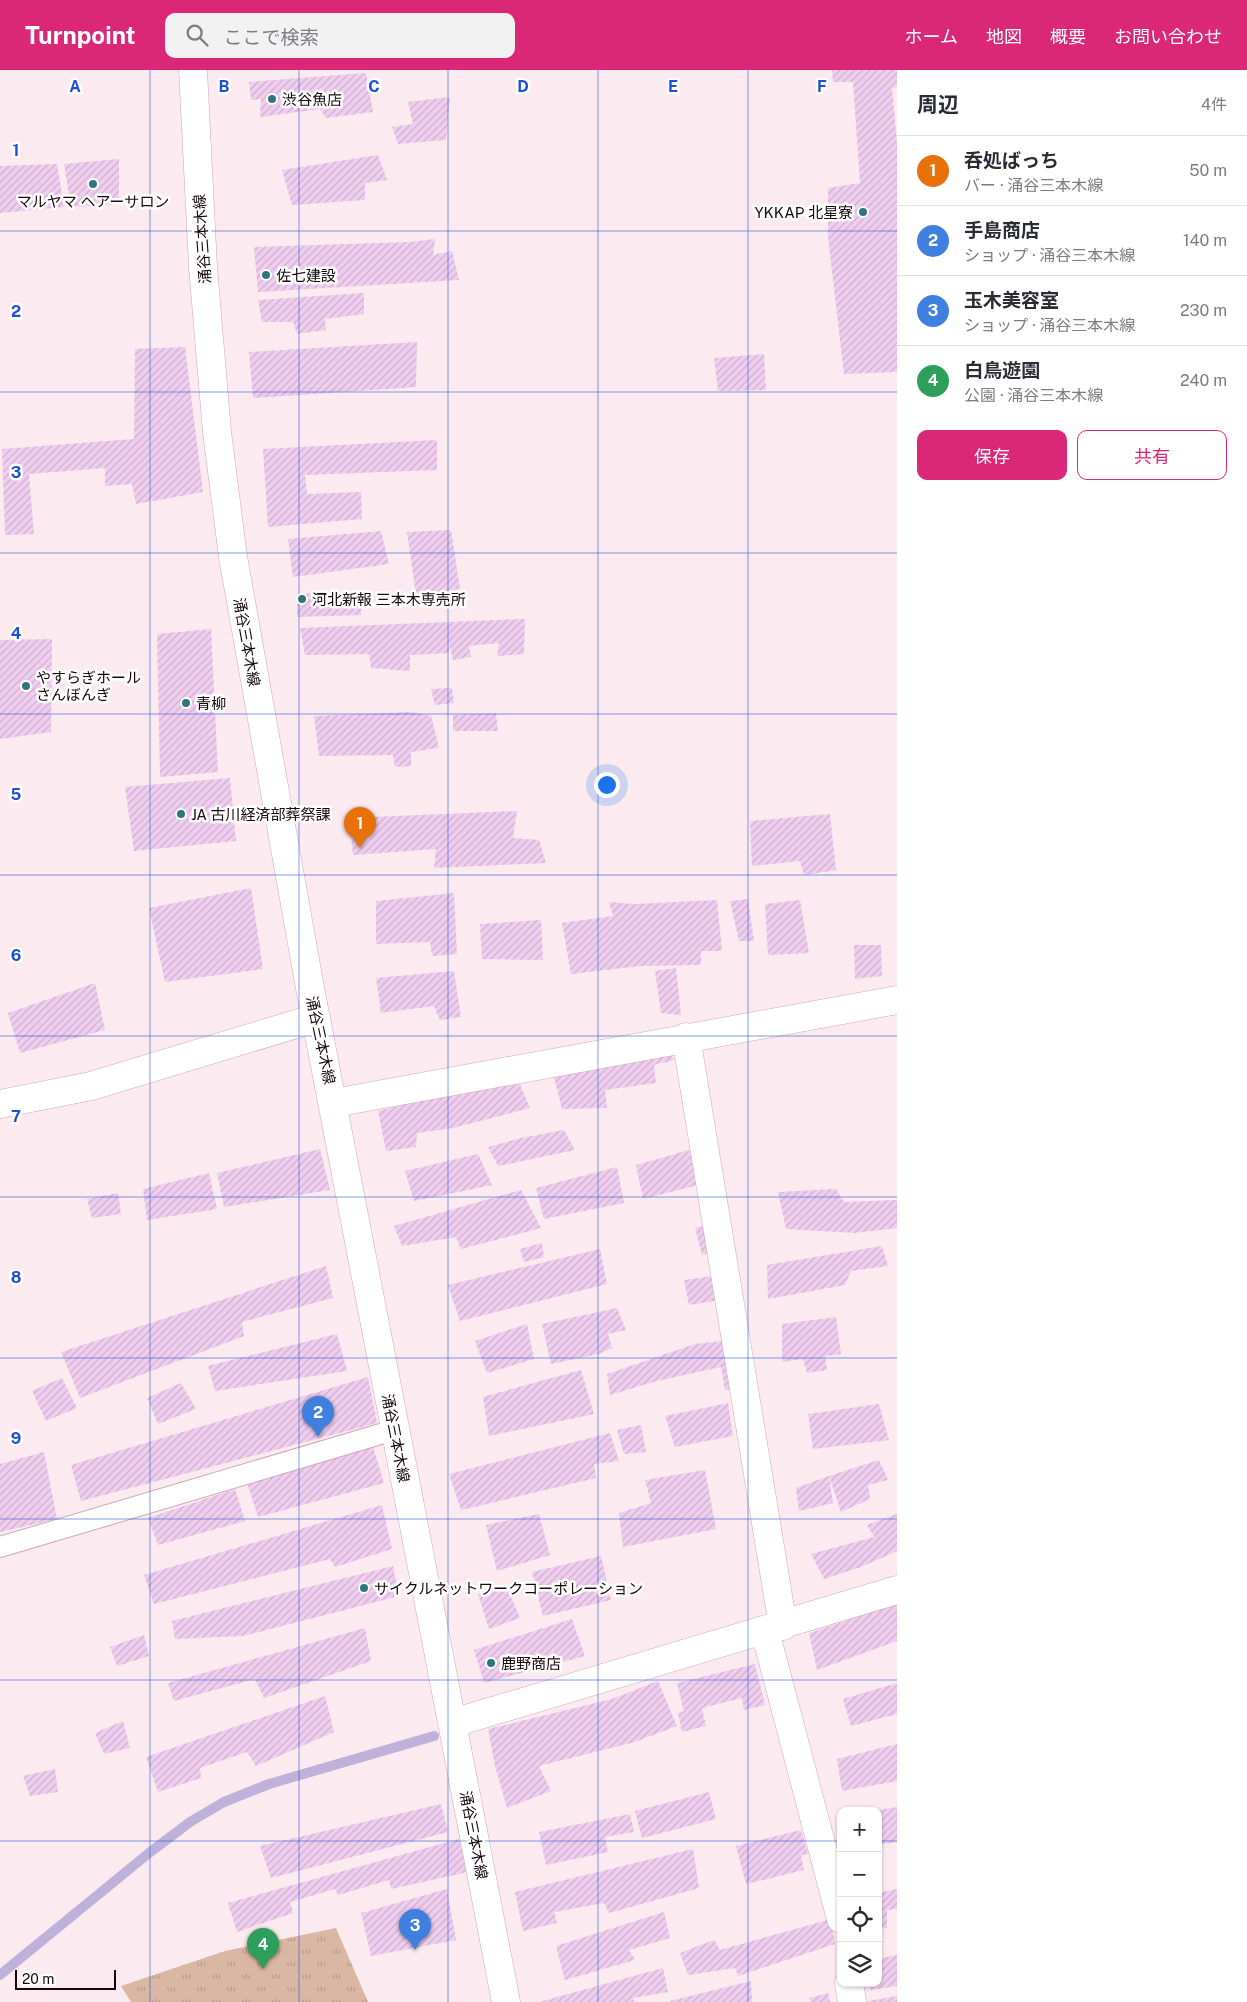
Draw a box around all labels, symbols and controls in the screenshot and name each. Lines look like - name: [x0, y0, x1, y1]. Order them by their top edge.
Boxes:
- search box: [165, 13, 515, 58]
- text: Turnpoint: [25, 21, 135, 49]
- icon: search: [183, 21, 211, 49]
- text: ここで検索: [223, 26, 318, 48]
- text: ホーム: [905, 26, 958, 47]
- text: 地図: [986, 26, 1022, 47]
- text: 概要: [1050, 26, 1086, 47]
- text: お問い合わせ: [1114, 26, 1222, 47]
- text: A: [69, 77, 81, 96]
- text: B: [219, 77, 230, 96]
- text: C: [368, 77, 380, 96]
- text: D: [517, 77, 529, 96]
- text: E: [668, 77, 678, 96]
- text: F: [817, 77, 827, 96]
- place label: 渋谷魚店: [282, 91, 342, 108]
- text: 周辺: [917, 92, 959, 117]
- marker: 渋谷魚店: [266, 93, 278, 105]
- text: 4件: [1201, 95, 1227, 114]
- text: 1: [13, 141, 19, 160]
- text: 呑処ばっち: [964, 149, 1059, 171]
- text: 1: [930, 161, 936, 180]
- text: 50 m: [1189, 161, 1227, 180]
- text: バー · 涌谷三本木線: [964, 176, 1103, 195]
- marker: マルヤマ ヘアーサロン: [87, 178, 99, 190]
- place label: マルヤマ ヘアーサロン: [17, 193, 169, 210]
- street label: 涌谷三本木線: [190, 194, 214, 284]
- place label: YKKAP 北星寮: [754, 204, 853, 221]
- marker: YKKAP 北星寮: [857, 206, 869, 218]
- text: 手島商店: [964, 219, 1040, 241]
- text: 2: [928, 231, 938, 250]
- text: 140 m: [1183, 231, 1227, 250]
- text: ショップ · 涌谷三本木線: [964, 246, 1135, 265]
- place label: 佐七建設: [276, 267, 336, 284]
- marker: 佐七建設: [260, 269, 272, 281]
- text: 玉木美容室: [964, 289, 1059, 311]
- text: 3: [928, 301, 938, 320]
- text: 230 m: [1180, 301, 1227, 320]
- text: 2: [11, 302, 21, 321]
- text: ショップ · 涌谷三本木線: [964, 316, 1135, 335]
- text: 白鳥遊園: [964, 359, 1040, 381]
- text: 4: [928, 371, 938, 390]
- text: 240 m: [1180, 371, 1227, 390]
- text: 公園 · 涌谷三本木線: [964, 386, 1103, 405]
- button: 保存: [917, 430, 1067, 480]
- button: 共有: [1077, 430, 1227, 480]
- text: 3: [11, 463, 21, 482]
- place label: 河北新報 三本木専売所: [312, 591, 466, 608]
- marker: 河北新報 三本木専売所: [296, 593, 308, 605]
- street label: 涌谷三本木線: [231, 596, 263, 688]
- text: 4: [11, 624, 22, 643]
- place label: やすらぎホール さんぼんぎ: [36, 669, 141, 703]
- marker: やすらぎホール さんぼんぎ: [20, 680, 32, 692]
- place label: 青柳: [196, 695, 226, 712]
- marker: 青柳: [180, 697, 192, 709]
- your location: [594, 772, 620, 798]
- text: 5: [11, 785, 22, 804]
- place label: JA 古川経済部葬祭課: [191, 806, 331, 823]
- pin: 1: [344, 807, 376, 848]
- marker: JA 古川経済部葬祭課: [175, 808, 187, 820]
- text: 6: [11, 946, 21, 965]
- street label: 涌谷三本木線: [303, 994, 339, 1086]
- text: 7: [11, 1107, 21, 1126]
- text: 8: [11, 1268, 22, 1287]
- street label: 涌谷三本木線: [379, 1392, 413, 1484]
- pin: 2: [302, 1396, 334, 1437]
- text: 9: [11, 1429, 21, 1448]
- place label: サイクルネットワークコーポレーション: [374, 1580, 643, 1597]
- marker: サイクルネットワークコーポレーション: [358, 1582, 370, 1594]
- place label: 鹿野商店: [501, 1655, 561, 1672]
- marker: 鹿野商店: [485, 1657, 497, 1669]
- street label: 涌谷三本木線: [457, 1789, 491, 1881]
- map controls: [837, 1807, 882, 1987]
- button: +: [837, 1807, 882, 1852]
- button: −: [837, 1852, 882, 1897]
- button: locate: [837, 1897, 882, 1942]
- pin: 3: [399, 1909, 431, 1950]
- pin: 4: [247, 1928, 279, 1969]
- button: layers: [837, 1942, 882, 1987]
- scale bar: [15, 1967, 116, 1990]
- text: 20 m: [22, 1971, 54, 1987]

